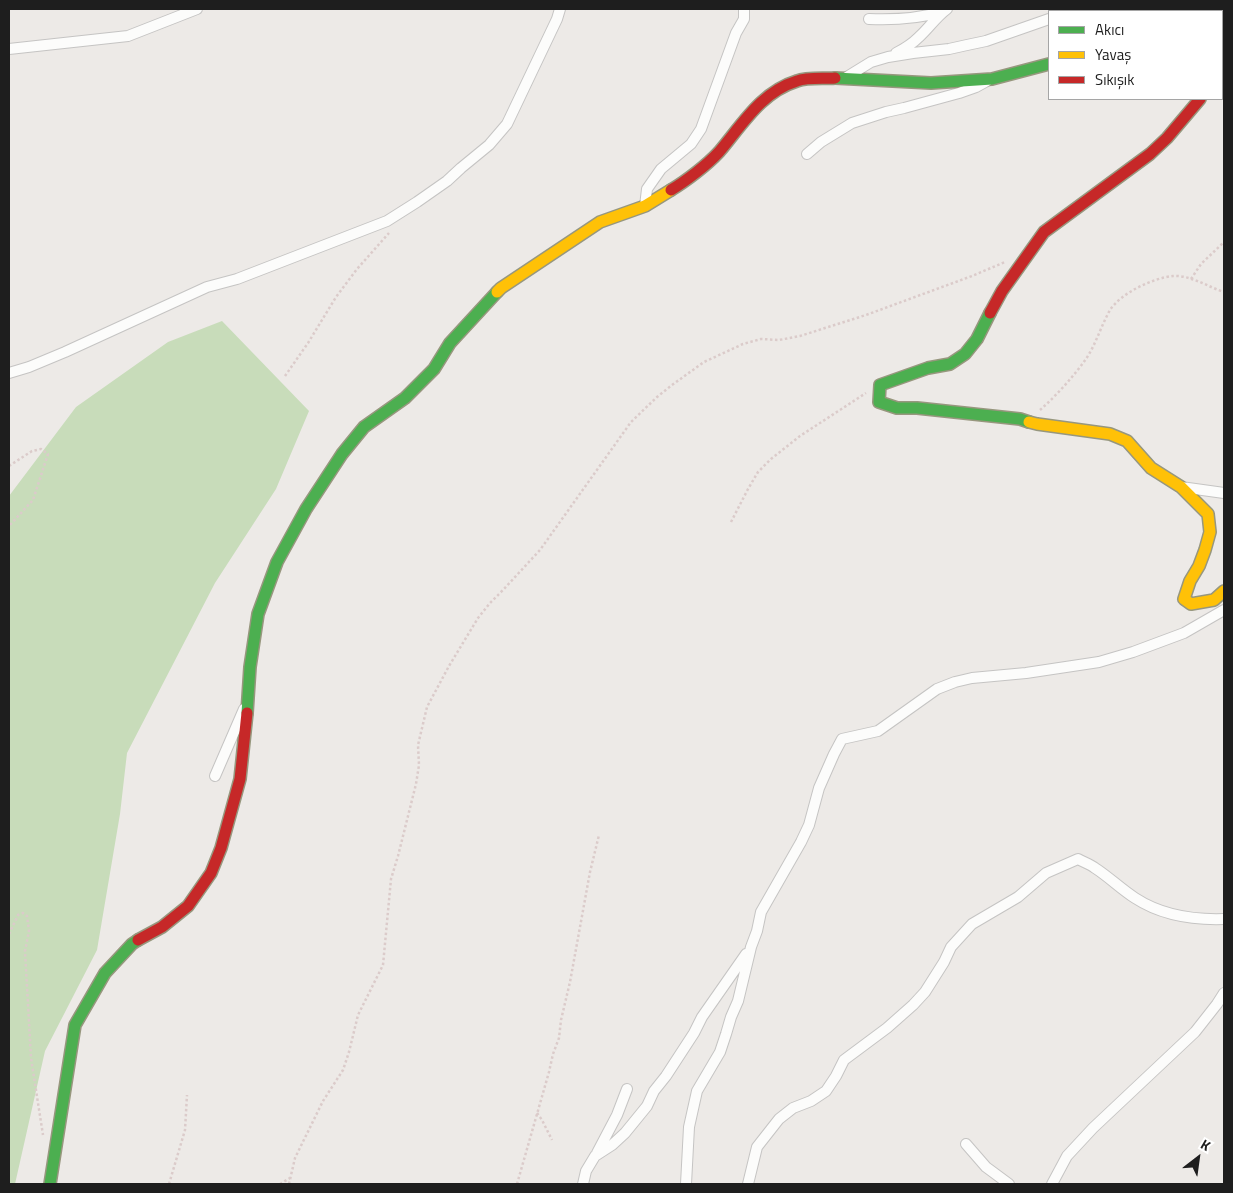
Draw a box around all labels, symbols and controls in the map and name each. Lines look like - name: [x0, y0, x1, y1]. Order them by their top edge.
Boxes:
- legend: [1048, 10, 1223, 100]
- text: Akıcı: [1095, 18, 1124, 41]
- text: Yavaş: [1095, 43, 1131, 66]
- text: Sıkışık: [1095, 68, 1134, 91]
- north arrow: [1173, 1133, 1223, 1183]
- text: K: [1197, 1133, 1215, 1156]

